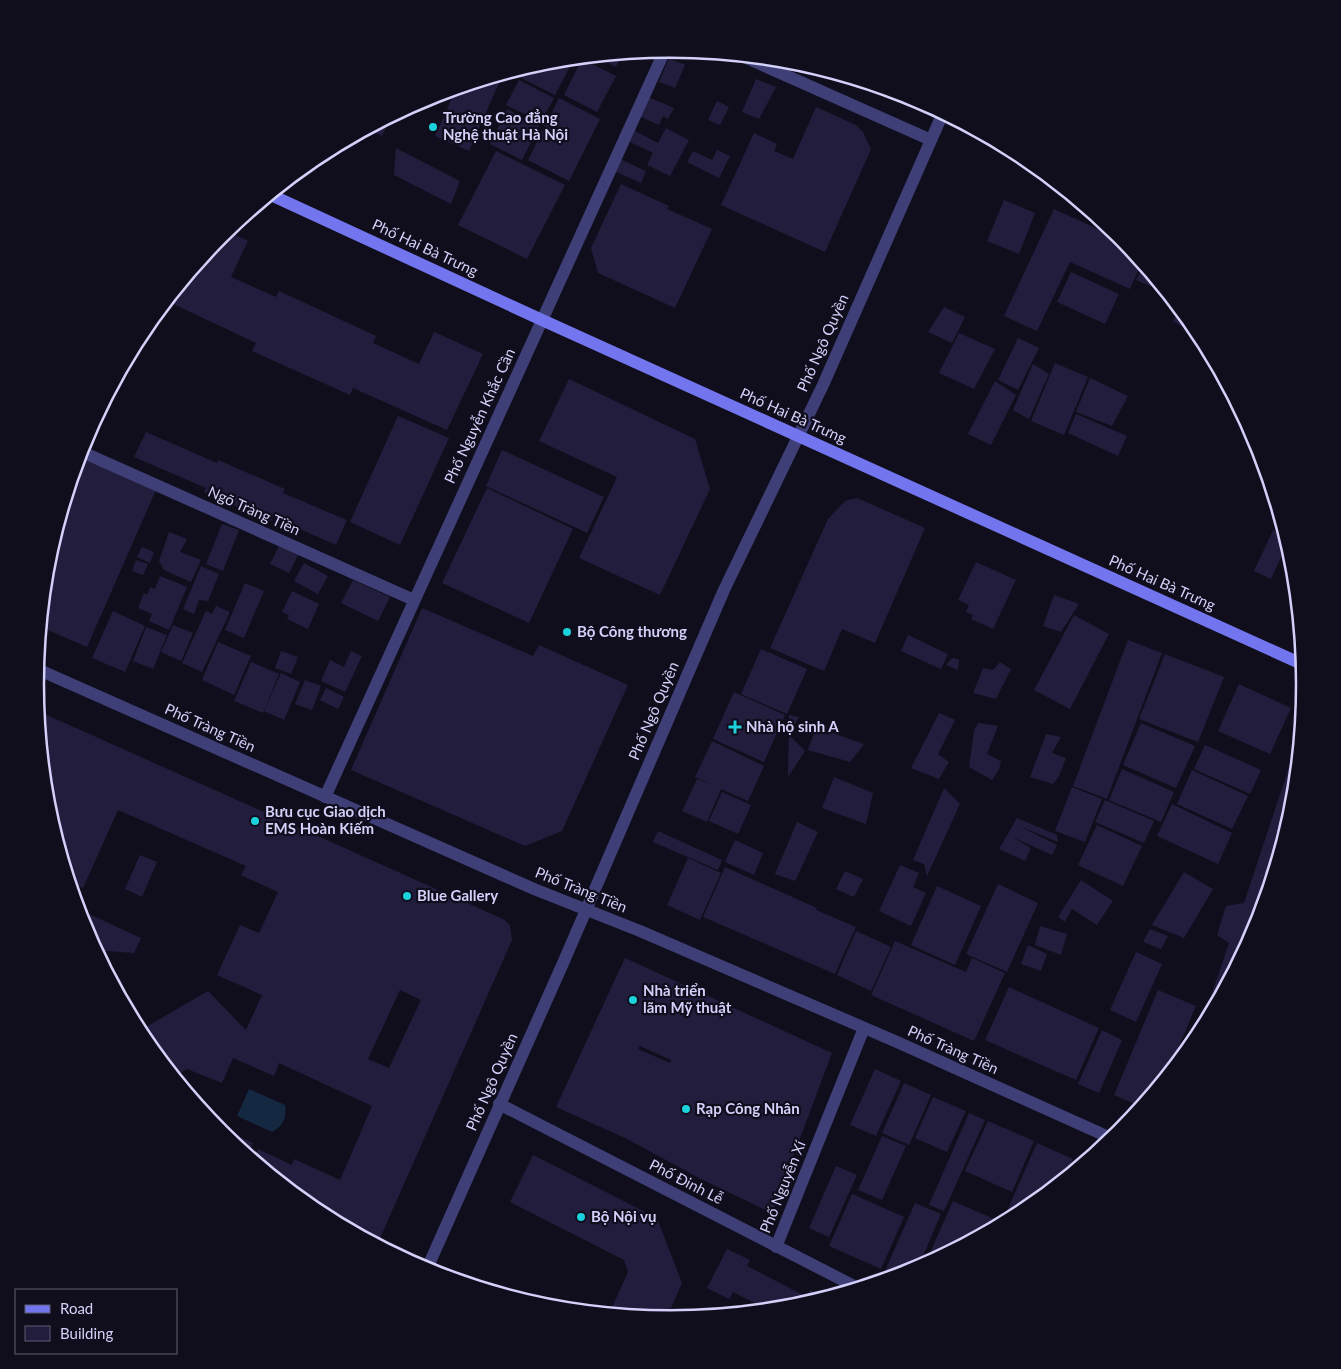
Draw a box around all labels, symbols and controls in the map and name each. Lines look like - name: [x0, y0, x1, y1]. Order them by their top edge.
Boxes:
- place label: Trường Cao đẳng Nghệ thuật Hà Nội: [443, 108, 568, 143]
- marker: Trường Cao đẳng Nghệ thuật Hà Nội: [427, 121, 439, 133]
- street label: Phố Hai Bà Trưng: [370, 215, 481, 280]
- street label: Phố Ngô Quyền: [793, 291, 852, 394]
- street label: Phố Nguyễn Khắc Cần: [440, 345, 518, 486]
- street label: Phố Hai Bà Trưng: [737, 384, 850, 447]
- street label: Ngõ Tràng Tiền: [206, 482, 303, 538]
- street label: Phố Hai Bà Trưng: [1106, 551, 1219, 614]
- place label: Bộ Công thương: [577, 622, 687, 640]
- marker: Bộ Công thương: [561, 626, 573, 638]
- street label: Phố Ngô Quyền: [624, 659, 682, 762]
- street label: Phố Tràng Tiền: [162, 699, 259, 755]
- place label: Nhà hộ sinh A: [746, 717, 839, 735]
- marker: Nhà hộ sinh A: [728, 720, 742, 734]
- place label: Bưu cục Giao dịch EMS Hoàn Kiếm: [265, 802, 386, 837]
- marker: Bưu cục Giao dịch EMS Hoàn Kiếm: [249, 815, 261, 827]
- street label: Phố Tràng Tiền: [533, 862, 630, 916]
- place label: Blue Gallery: [417, 886, 498, 904]
- marker: Blue Gallery: [401, 890, 413, 902]
- place label: Nhà triển lãm Mỹ thuật: [643, 981, 732, 1016]
- marker: Nhà triển lãm Mỹ thuật: [627, 994, 639, 1006]
- street label: Phố Tràng Tiền: [905, 1021, 1002, 1077]
- street label: Phố Ngô Quyền: [462, 1030, 521, 1133]
- place label: Rạp Công Nhân: [696, 1099, 800, 1117]
- marker: Rạp Công Nhân: [680, 1103, 692, 1115]
- street label: Phố Nguyễn Xí: [755, 1137, 809, 1235]
- street label: Phố Đinh Lễ: [647, 1155, 726, 1207]
- place label: Bộ Nội vụ: [591, 1207, 656, 1225]
- marker: Bộ Nội vụ: [575, 1211, 587, 1223]
- legend: [15, 1289, 178, 1354]
- text: Road: [60, 1299, 93, 1317]
- text: Building: [60, 1324, 113, 1342]

